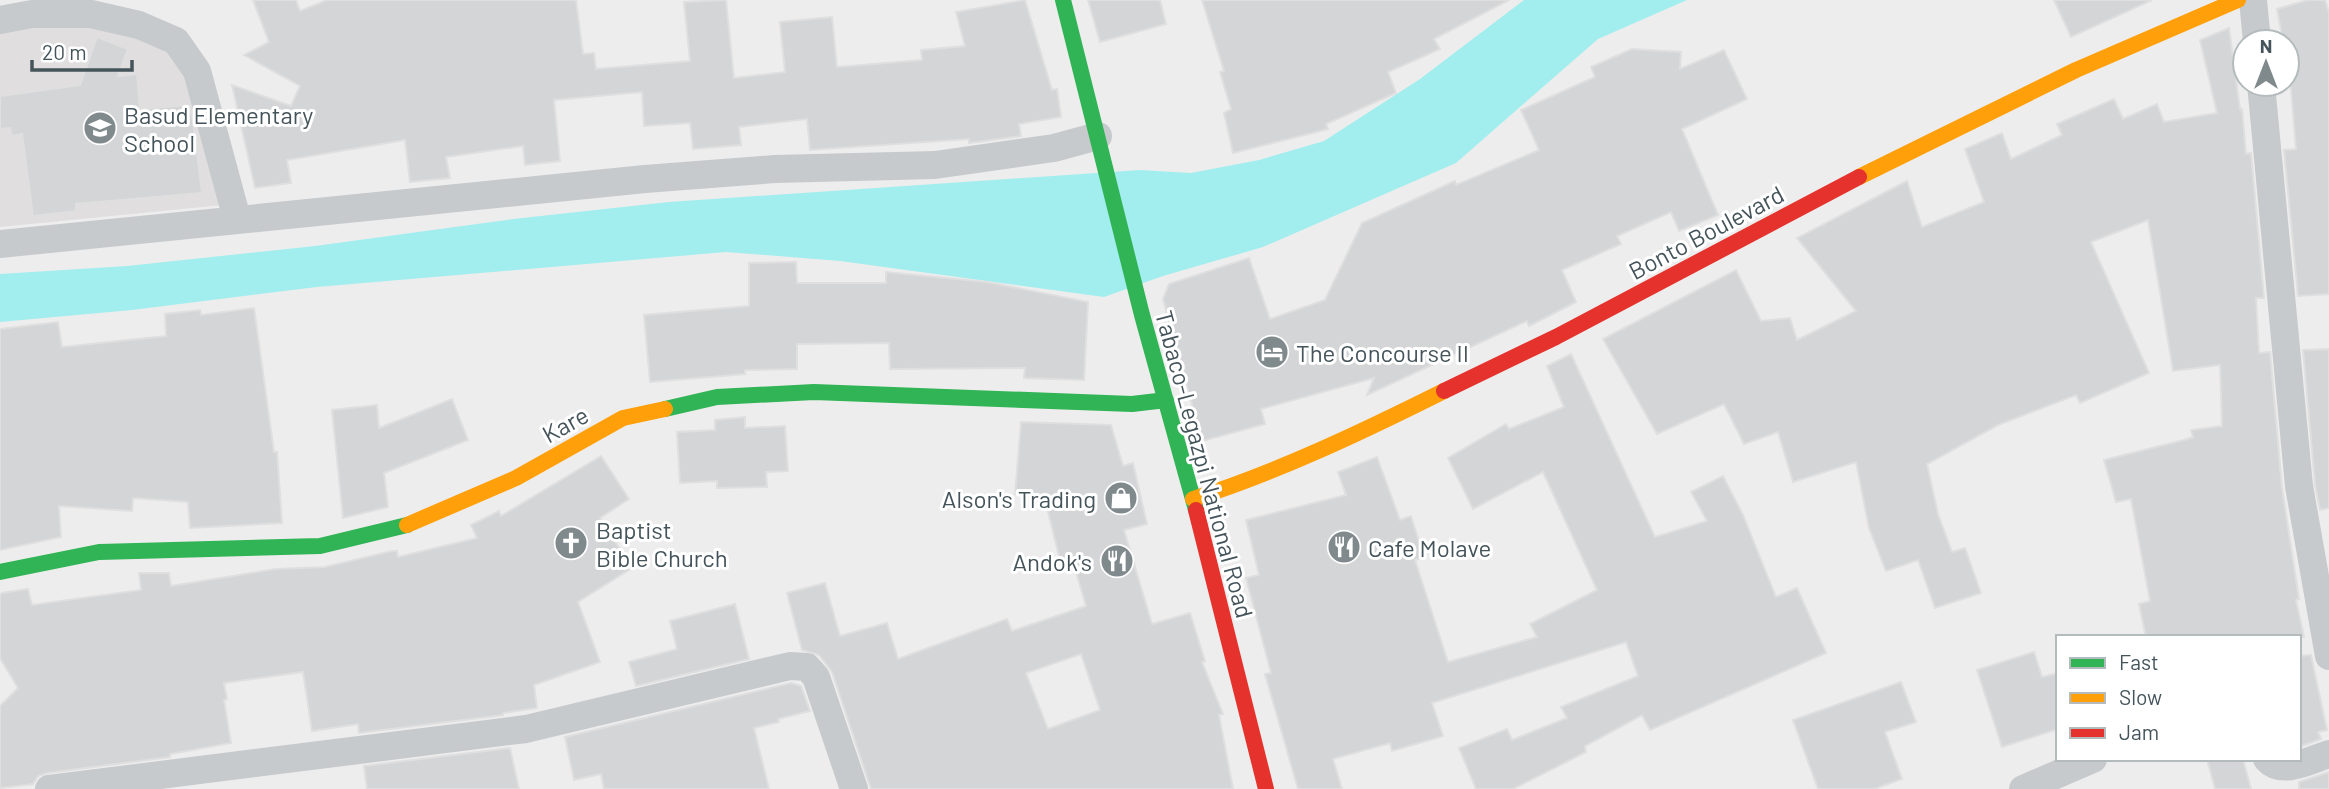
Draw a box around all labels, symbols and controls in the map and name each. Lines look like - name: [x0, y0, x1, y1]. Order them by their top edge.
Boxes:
- scale bar: [32, 28, 131, 72]
- north arrow: [2231, 28, 2301, 98]
- text: N: [2260, 34, 2272, 57]
- text: 20 m: [42, 39, 87, 64]
- place label: Basud Elementary School: [124, 100, 313, 157]
- school or university icon: Basud Elementary School: [81, 109, 119, 147]
- street label: Bonto Boulevard: [1624, 179, 1788, 285]
- street label: Tabaco-Legazpi National Road: [1150, 307, 1260, 621]
- hotel icon: The Concourse II: [1253, 333, 1291, 371]
- place label: The Concourse II: [1296, 338, 1469, 367]
- street label: Kare: [537, 400, 593, 448]
- shop icon: Alson's Trading: [1102, 479, 1140, 517]
- place label: Alson's Trading: [942, 484, 1096, 513]
- place label: Baptist Bible Church: [596, 515, 728, 572]
- church icon: Baptist Bible Church: [552, 524, 590, 562]
- restaurant icon: Cafe Molave: [1325, 528, 1363, 566]
- place label: Cafe Molave: [1368, 533, 1491, 562]
- restaurant icon: Andok's: [1098, 542, 1136, 580]
- place label: Andok's: [1012, 547, 1092, 576]
- legend: [2056, 635, 2301, 761]
- text: Fast: [2119, 649, 2159, 674]
- text: Slow: [2119, 684, 2162, 709]
- text: Jam: [2119, 719, 2159, 744]

